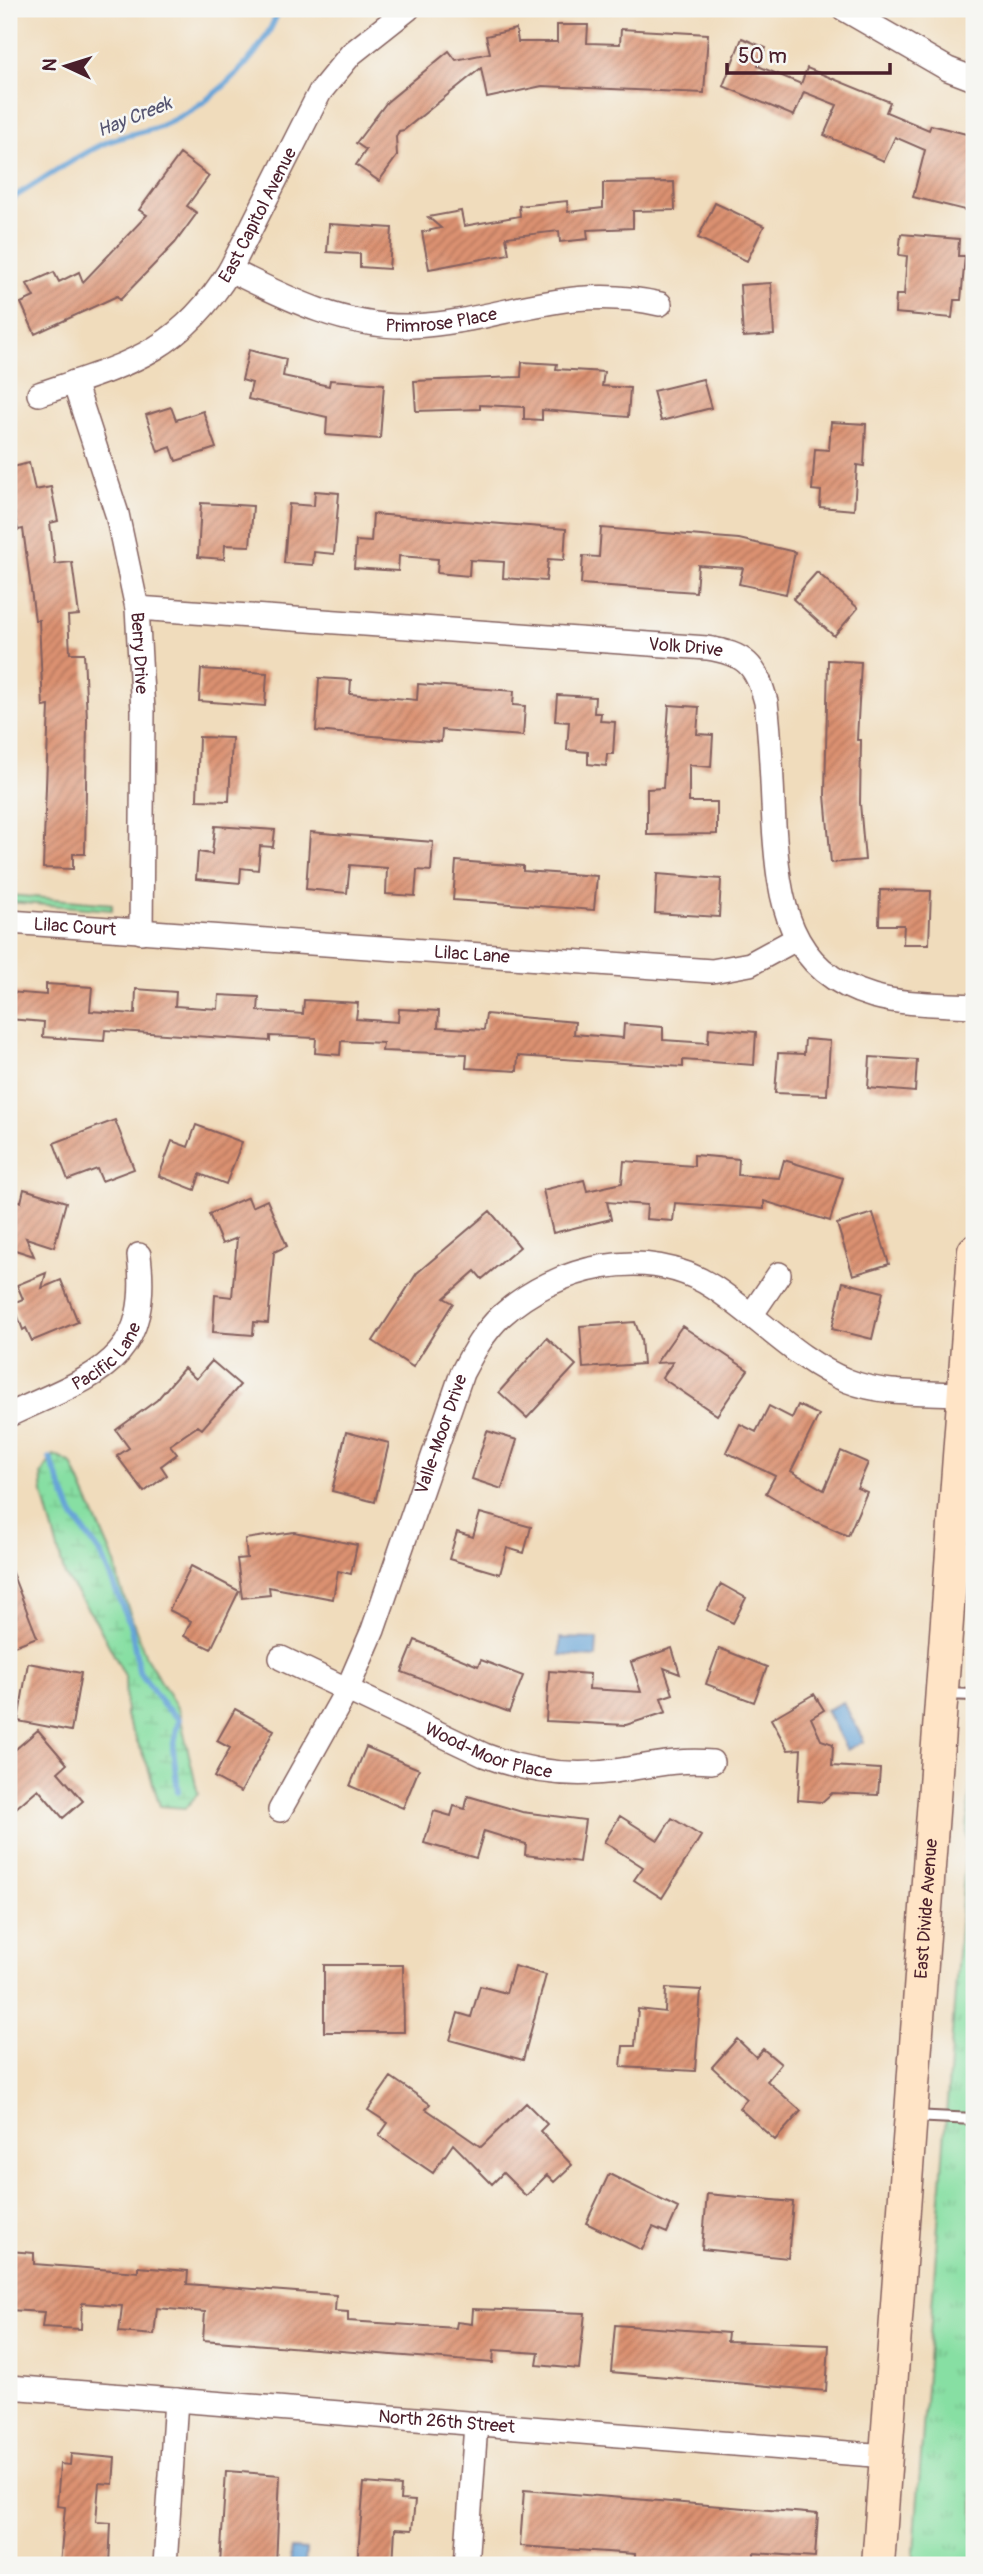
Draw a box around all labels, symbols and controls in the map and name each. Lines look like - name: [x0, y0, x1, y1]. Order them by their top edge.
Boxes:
- north arrow: [32, 32, 102, 102]
- scale bar: [727, 32, 890, 76]
- text: 50 m: [738, 43, 787, 70]
- text: N: [38, 57, 62, 72]
- water label: Hay Creek: [94, 90, 177, 143]
- street label: East Capitol Avenue: [214, 144, 302, 287]
- street label: Primrose Place: [385, 303, 499, 338]
- street label: Berry Drive: [125, 611, 153, 695]
- street label: Volk Drive: [648, 633, 725, 663]
- street label: Lilac Court: [33, 913, 118, 941]
- street label: Lilac Lane: [433, 941, 511, 969]
- street label: Pacific Lane: [68, 1319, 147, 1396]
- street label: Valle-Moor Drive: [410, 1371, 473, 1497]
- street label: Wood-Moor Place: [421, 1717, 554, 1784]
- street label: East Divide Avenue: [910, 1838, 943, 1980]
- street label: North 26th Street: [377, 2405, 517, 2439]

